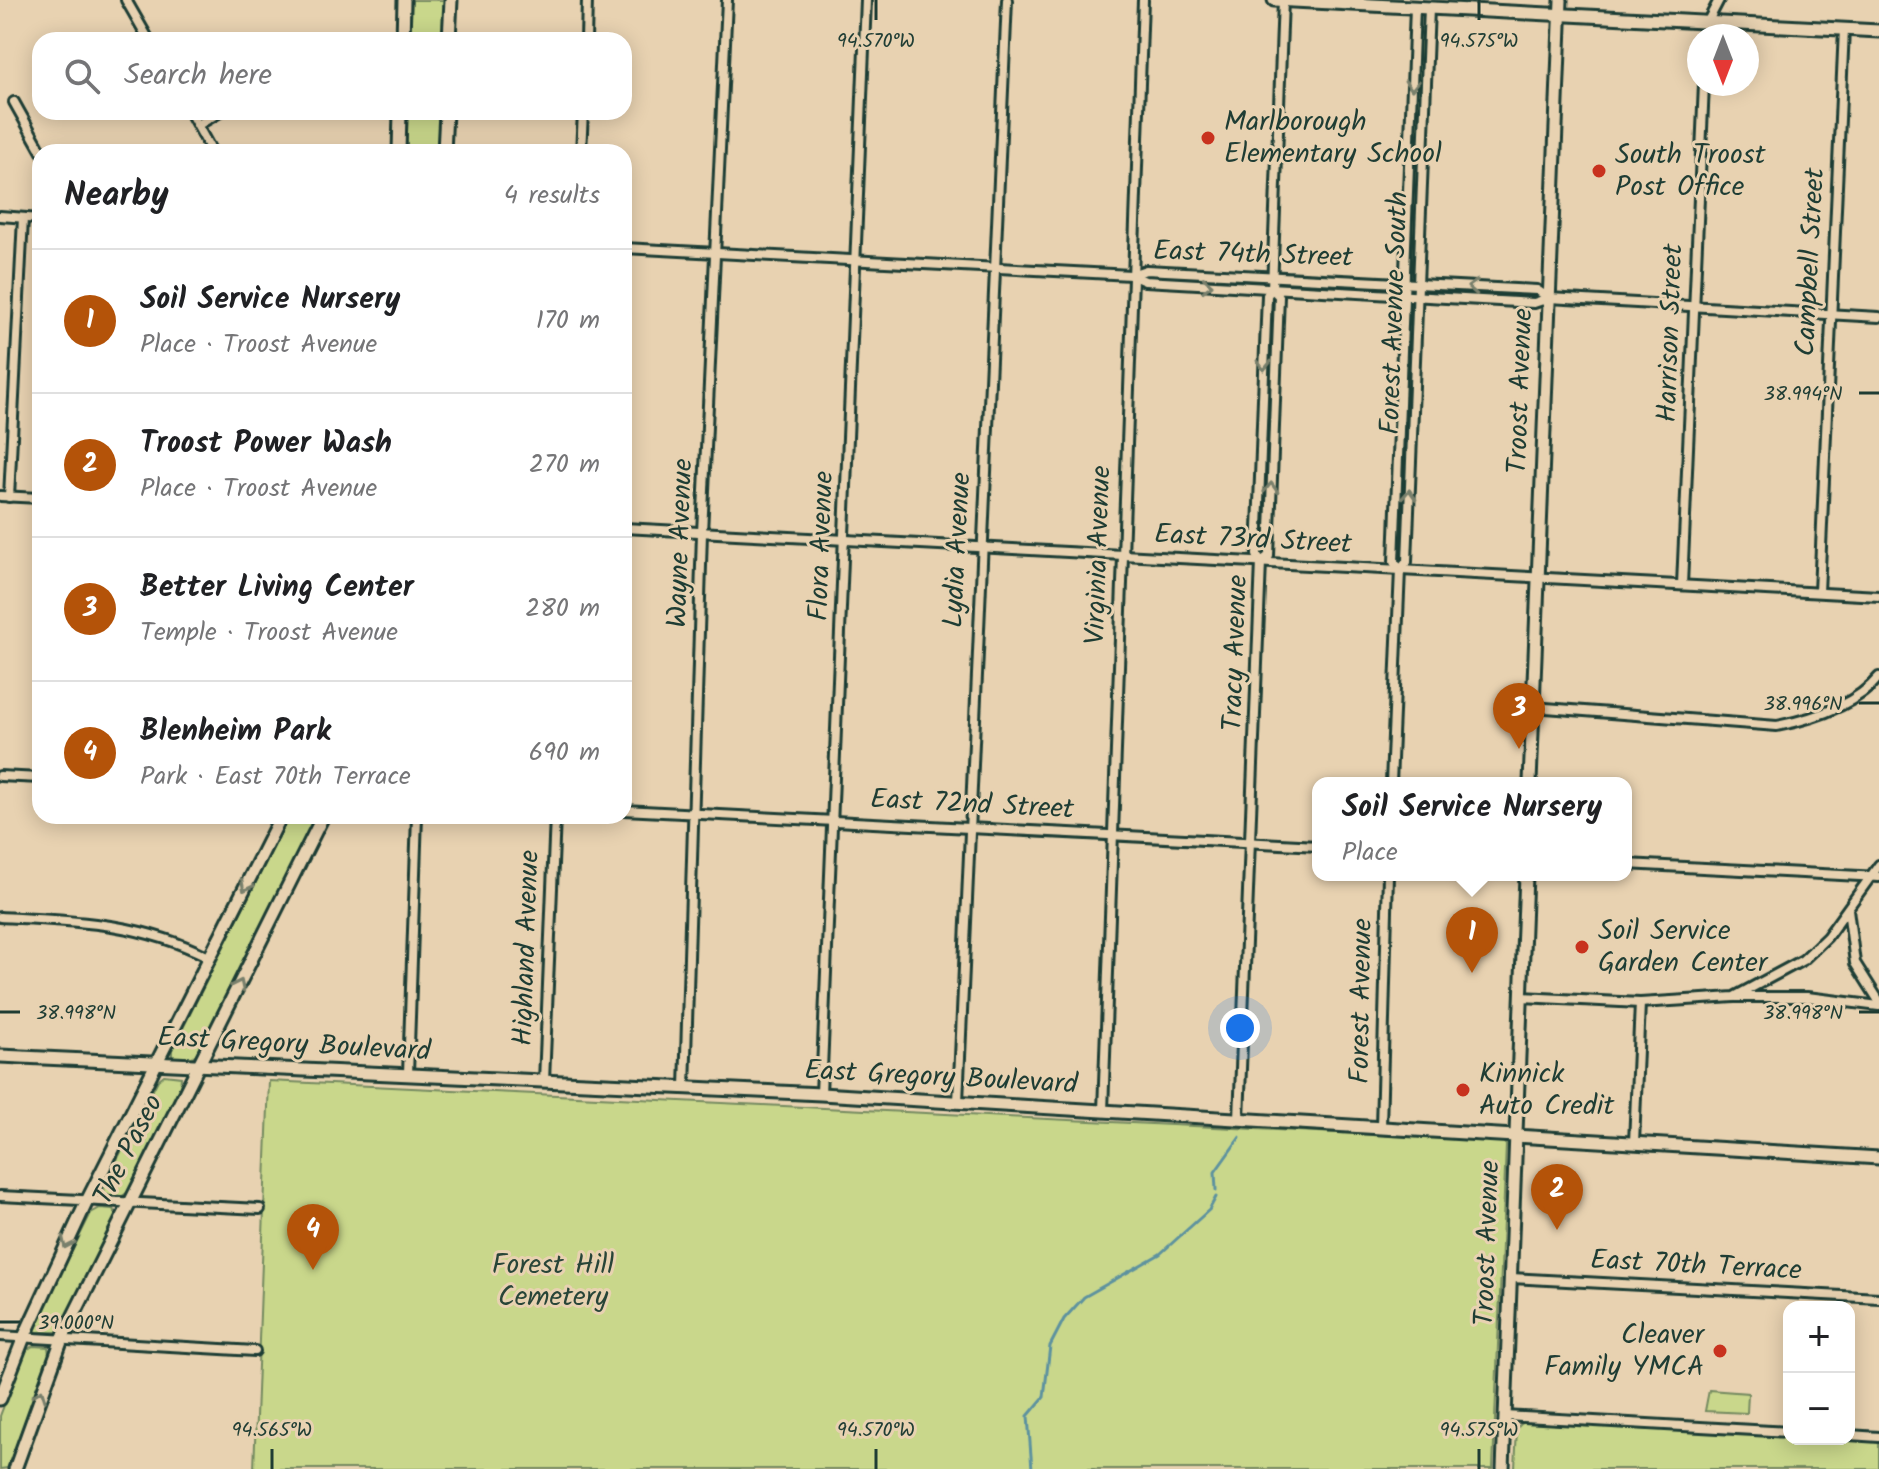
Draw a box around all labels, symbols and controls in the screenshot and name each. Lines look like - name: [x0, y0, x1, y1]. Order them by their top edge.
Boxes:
- north arrow: [1687, 24, 1759, 96]
- text: 94.570°W: [837, 26, 915, 58]
- text: 94.575°W: [1440, 26, 1518, 58]
- search box: [32, 32, 632, 120]
- text: Search here: [124, 52, 272, 100]
- icon: search: [60, 54, 104, 98]
- one-way arrow: [1404, 79, 1421, 92]
- place label: Marlborough Elementary School: [1224, 100, 1442, 177]
- marker: Marlborough Elementary School: [1199, 129, 1217, 147]
- place label: South Troost Post Office: [1615, 133, 1767, 210]
- marker: South Troost Post Office: [1590, 162, 1608, 180]
- street label: Campbell Street: [1784, 165, 1838, 357]
- text: Nearby: [64, 169, 169, 223]
- text: 4 results: [504, 175, 600, 217]
- street label: Forest Avenue South: [1368, 190, 1422, 436]
- street label: East 74th Street: [1152, 229, 1355, 281]
- street label: Harrison Street: [1645, 242, 1697, 423]
- text: Soil Service Nursery: [140, 276, 400, 324]
- one-way arrow: [1201, 276, 1214, 293]
- one-way arrow: [1466, 279, 1479, 296]
- text: 1: [86, 300, 94, 342]
- text: 170 m: [536, 300, 600, 342]
- street label: Troost Avenue: [1496, 307, 1546, 475]
- text: Place · Troost Avenue: [140, 324, 377, 366]
- one-way arrow: [1256, 359, 1273, 372]
- text: 38.994°N: [1763, 379, 1843, 411]
- text: Troost Power Wash: [140, 420, 392, 468]
- text: 2: [82, 444, 98, 486]
- text: 270 m: [529, 444, 600, 486]
- street label: Wayne Avenue: [656, 457, 706, 628]
- street label: Virginia Avenue: [1073, 464, 1125, 645]
- text: Place · Troost Avenue: [140, 468, 377, 510]
- street label: Flora Avenue: [797, 470, 847, 622]
- street label: Lydia Avenue: [931, 471, 985, 629]
- one-way arrow: [1263, 481, 1280, 494]
- one-way arrow: [1401, 488, 1418, 501]
- street label: East 73rd Street: [1153, 512, 1354, 568]
- text: Better Living Center: [140, 564, 414, 612]
- street label: Tracy Avenue: [1211, 574, 1261, 732]
- text: 3: [83, 588, 97, 630]
- text: 280 m: [525, 588, 600, 630]
- text: Temple · Troost Avenue: [140, 612, 398, 654]
- pin: 3: [1493, 683, 1545, 749]
- text: 38.996°N: [1763, 689, 1843, 721]
- text: Blenheim Park: [140, 708, 331, 756]
- text: 4: [83, 732, 97, 774]
- text: 690 m: [529, 732, 600, 774]
- text: Park · East 70th Terrace: [140, 756, 411, 798]
- street label: East 72nd Street: [869, 777, 1076, 833]
- popup: [1312, 777, 1632, 881]
- text: Soil Service Nursery: [1342, 784, 1602, 832]
- text: Place: [1342, 832, 1398, 874]
- street label: Highland Avenue: [501, 849, 553, 1047]
- one-way arrow: [240, 877, 256, 892]
- pin: 1: [1446, 907, 1498, 973]
- place label: Soil Service Garden Center: [1598, 909, 1769, 986]
- street label: Forest Avenue: [1338, 917, 1386, 1084]
- marker: Soil Service Garden Center: [1573, 938, 1591, 956]
- one-way arrow: [229, 978, 245, 993]
- text: 38.998°N: [36, 998, 116, 1030]
- text: 38.998°N: [1763, 998, 1843, 1030]
- your location: [1220, 1008, 1260, 1048]
- street label: East Gregory Boulevard: [156, 1015, 433, 1075]
- street label: East Gregory Boulevard: [803, 1048, 1080, 1108]
- place label: Kinnick Auto Credit: [1479, 1052, 1616, 1129]
- marker: Kinnick Auto Credit: [1454, 1081, 1472, 1099]
- street label: The Paseo: [82, 1087, 176, 1213]
- street label: Troost Avenue: [1463, 1159, 1513, 1327]
- pin: 2: [1531, 1164, 1583, 1230]
- pin: 4: [287, 1204, 339, 1270]
- one-way arrow: [61, 1235, 77, 1250]
- street label: East 70th Terrace: [1589, 1238, 1803, 1294]
- park label: Forest Hill Cemetery: [492, 1243, 614, 1320]
- map controls: [1783, 1301, 1855, 1445]
- button: +: [1783, 1301, 1855, 1373]
- text: 39.000°N: [38, 1308, 114, 1340]
- place label: Cleaver Family YMCA: [1544, 1313, 1706, 1390]
- marker: Cleaver Family YMCA: [1711, 1342, 1729, 1360]
- button: −: [1783, 1373, 1855, 1445]
- one-way arrow: [30, 1389, 46, 1403]
- text: 94.565°W: [232, 1415, 312, 1447]
- text: 94.570°W: [837, 1415, 915, 1447]
- text: 94.575°W: [1440, 1415, 1518, 1447]

